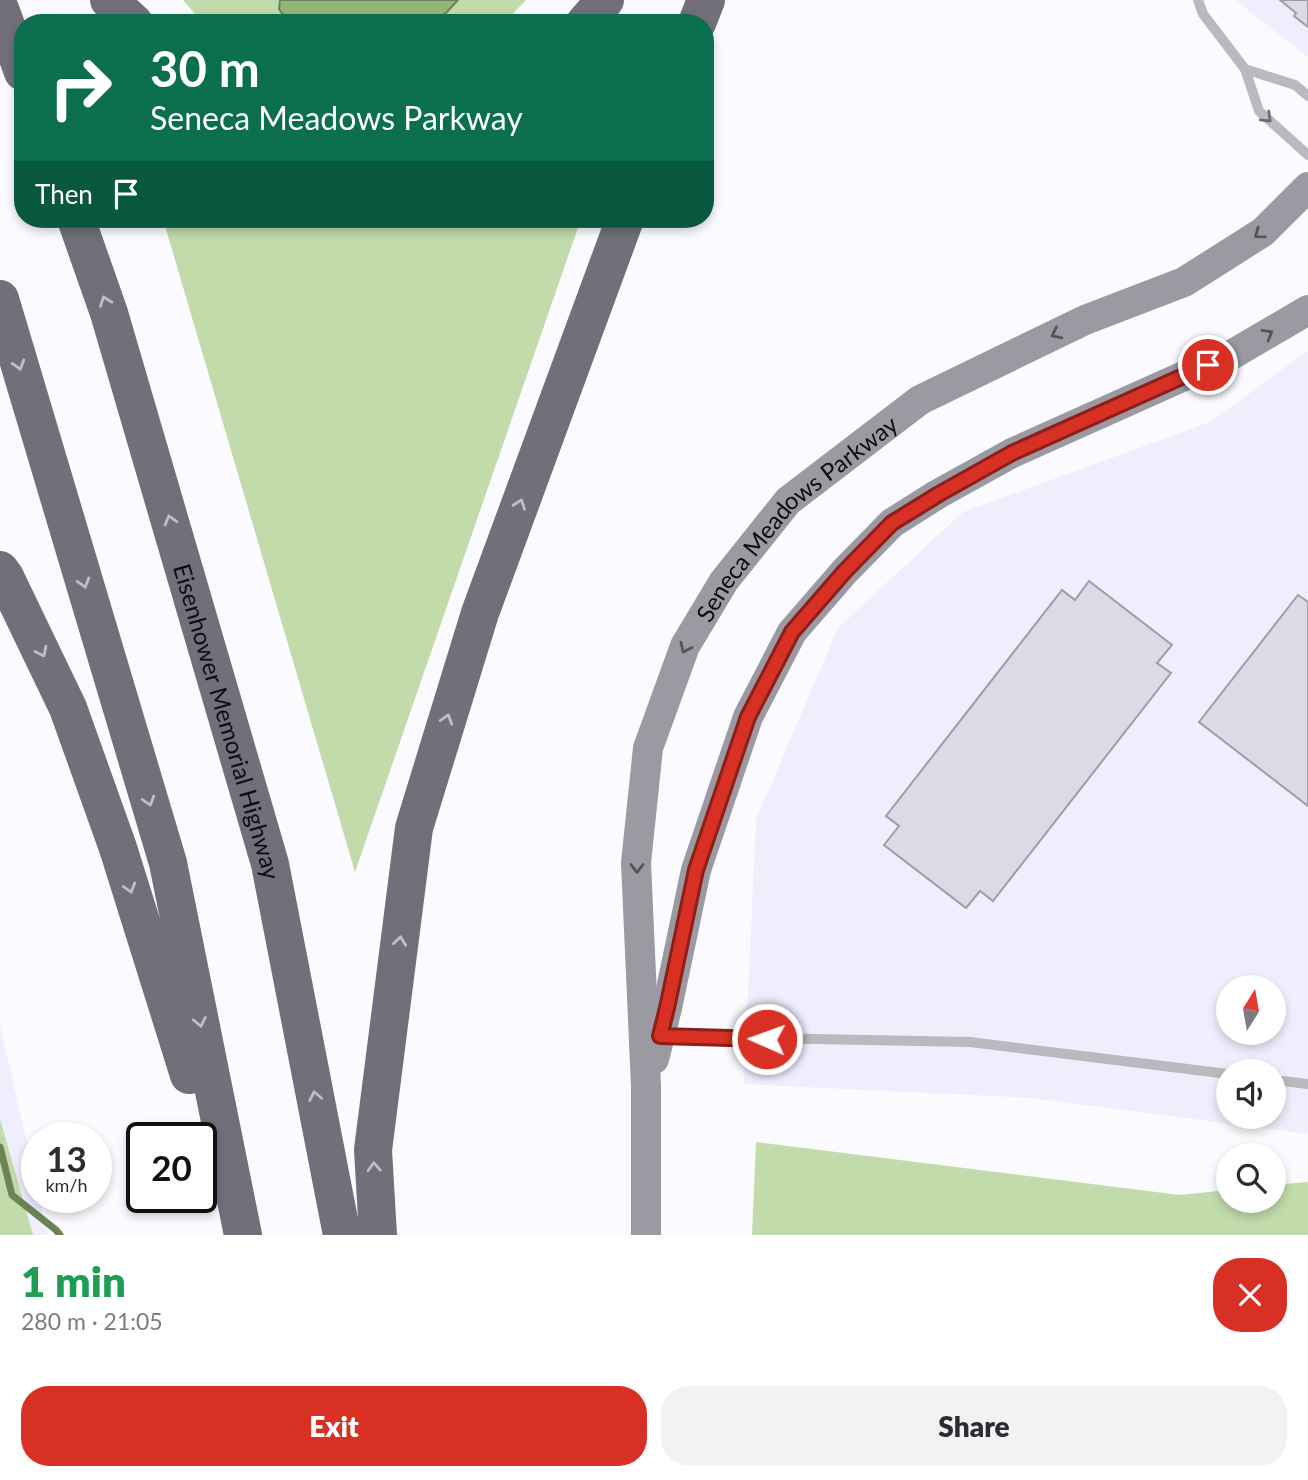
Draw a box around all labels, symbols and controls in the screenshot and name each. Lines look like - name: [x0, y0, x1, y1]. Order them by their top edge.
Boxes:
- text: 30 m: [150, 39, 260, 97]
- icon: right: [35, 42, 126, 133]
- text: Seneca Meadows Parkway: [150, 98, 523, 137]
- one-way arrow: [1259, 110, 1272, 122]
- icon: arrive: [107, 175, 145, 213]
- text: Then: [35, 178, 93, 210]
- one-way arrow: [1254, 226, 1267, 238]
- one-way arrow: [99, 296, 113, 308]
- one-way arrow: [1051, 326, 1063, 340]
- one-way arrow: [1260, 329, 1273, 342]
- pin: [1178, 335, 1238, 395]
- icon: arrive: [1189, 346, 1227, 384]
- one-way arrow: [11, 359, 26, 371]
- street label: Seneca Meadows Parkway: [689, 408, 903, 626]
- one-way arrow: [512, 499, 526, 511]
- one-way arrow: [163, 514, 178, 526]
- street label: Eisenhower Memorial Highway: [168, 560, 287, 882]
- one-way arrow: [76, 577, 91, 589]
- one-way arrow: [680, 641, 694, 653]
- one-way arrow: [33, 645, 47, 657]
- one-way arrow: [439, 714, 454, 726]
- one-way arrow: [141, 795, 156, 807]
- one-way arrow: [629, 863, 645, 874]
- one-way arrow: [122, 881, 136, 894]
- one-way arrow: [392, 935, 407, 947]
- north arrow: [1216, 975, 1286, 1045]
- map controls: [1216, 975, 1286, 1213]
- position arrow: [730, 1002, 804, 1076]
- one-way arrow: [192, 1016, 207, 1028]
- button: sound: [1216, 1059, 1286, 1129]
- one-way arrow: [308, 1090, 323, 1102]
- speed limit sign: 20: [126, 1122, 217, 1213]
- text: 13: [46, 1137, 87, 1179]
- button: search: [1216, 1143, 1286, 1213]
- one-way arrow: [367, 1161, 382, 1172]
- text: km/h: [45, 1174, 88, 1196]
- text: 1 min: [21, 1256, 126, 1306]
- button: close: [1213, 1258, 1287, 1332]
- text: 280 m · 21:05: [21, 1307, 163, 1335]
- button: Exit: [21, 1386, 647, 1466]
- button: Share: [661, 1386, 1287, 1466]

